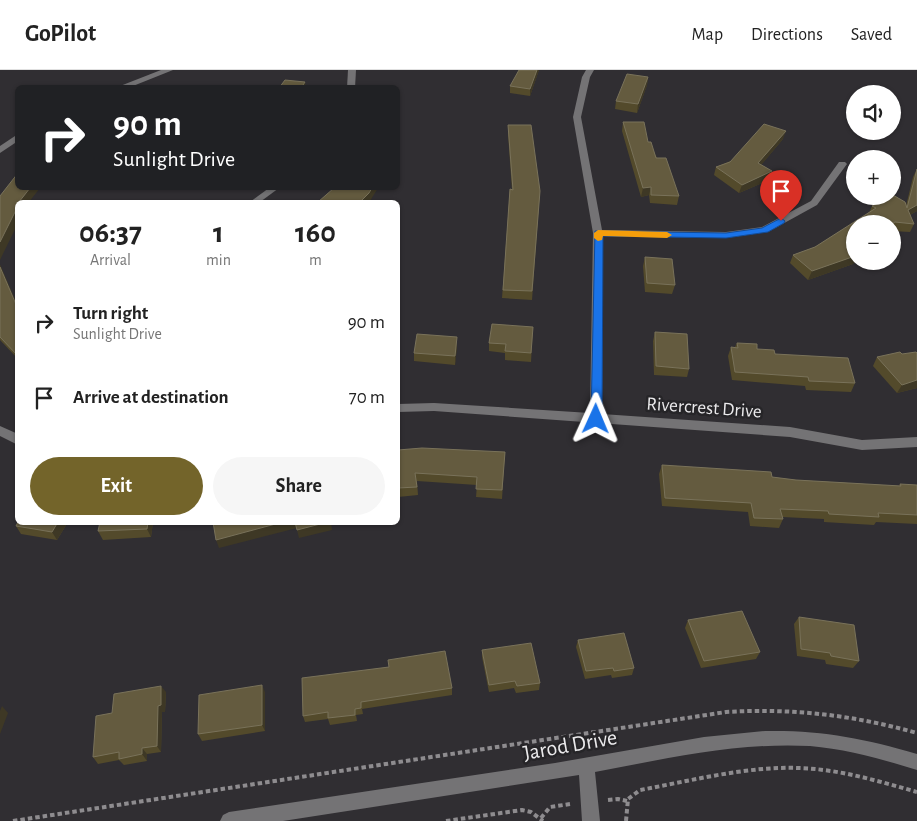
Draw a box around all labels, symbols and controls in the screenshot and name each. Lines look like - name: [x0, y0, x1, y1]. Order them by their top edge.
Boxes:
- text: GoPilot: [25, 22, 96, 46]
- text: Map: [692, 26, 723, 44]
- text: Directions: [751, 26, 823, 44]
- text: Saved: [851, 26, 892, 44]
- map controls: [846, 85, 901, 270]
- button: sound: [846, 85, 901, 140]
- icon: right: [30, 105, 95, 170]
- text: 90 m: [113, 107, 182, 142]
- text: Sunlight Drive: [113, 148, 235, 170]
- button: +: [846, 150, 901, 205]
- pin: [760, 170, 802, 221]
- icon: arrive: [767, 177, 795, 205]
- button: −: [846, 215, 901, 270]
- text: 06:37: [79, 218, 142, 248]
- text: 1: [213, 218, 224, 248]
- text: 160: [295, 218, 336, 248]
- text: Arrival: [90, 252, 131, 268]
- text: min: [206, 252, 231, 268]
- text: m: [309, 252, 322, 268]
- text: Turn right: [73, 304, 148, 323]
- icon: right: [30, 309, 58, 337]
- text: 90 m: [348, 313, 385, 332]
- text: Sunlight Drive: [73, 326, 162, 342]
- icon: arrive: [30, 384, 58, 412]
- text: Arrive at destination: [73, 388, 229, 407]
- text: 70 m: [349, 388, 385, 407]
- position arrow: [569, 392, 621, 444]
- street label: Rivercrest Drive: [646, 394, 762, 422]
- button: Exit: [30, 457, 203, 515]
- button: Share: [213, 457, 385, 515]
- street label: Jarod Drive: [521, 726, 619, 764]

